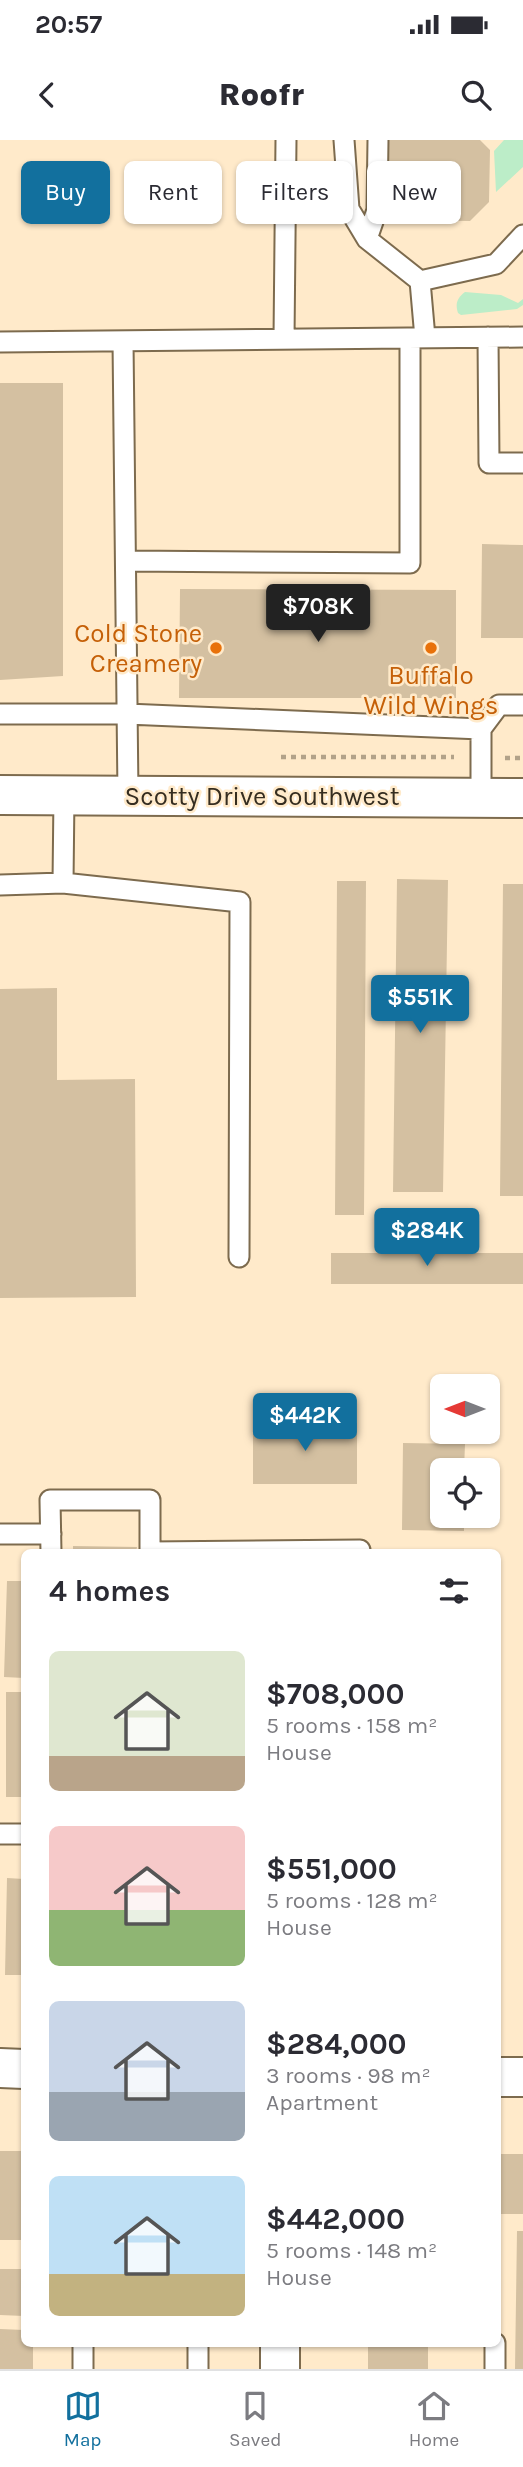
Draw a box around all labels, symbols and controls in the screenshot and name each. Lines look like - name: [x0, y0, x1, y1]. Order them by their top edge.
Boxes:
- text: 20:57: [35, 9, 102, 40]
- icon: back: [28, 76, 66, 114]
- text: Roofr: [219, 76, 304, 113]
- icon: search: [457, 76, 495, 114]
- chip: Buy: [21, 161, 110, 224]
- chip: Rent: [124, 161, 222, 224]
- chip: Filters: [236, 161, 353, 224]
- chip: New: [367, 161, 461, 224]
- pin: $708K: [269, 584, 367, 644]
- text: $708K: [282, 593, 354, 620]
- place label: Cold Stone Creamery: [74, 618, 202, 679]
- marker: Cold Stone Creamery: [208, 640, 224, 656]
- marker: Buffalo Wild Wings: [423, 640, 439, 656]
- place label: Buffalo Wild Wings: [364, 660, 498, 721]
- street label: Scotty Drive Southwest: [125, 781, 400, 812]
- pin: $551K: [371, 976, 469, 1035]
- text: $551K: [387, 984, 453, 1011]
- pin: $284K: [378, 1208, 476, 1268]
- text: $284K: [390, 1217, 464, 1244]
- north arrow: [430, 1374, 500, 1444]
- map controls: [430, 1374, 500, 1528]
- pin: $442K: [256, 1394, 354, 1453]
- text: $442K: [269, 1402, 341, 1429]
- button: locate: [430, 1458, 500, 1528]
- icon: filters: [435, 1572, 473, 1610]
- text: 4 homes: [49, 1573, 170, 1609]
- text: $708,000: [266, 1676, 404, 1712]
- icon: home: [105, 1679, 189, 1763]
- text: 5 rooms · 158 m²: [266, 1712, 437, 1739]
- text: House: [266, 1739, 332, 1766]
- text: $551,000: [266, 1851, 397, 1887]
- icon: home: [105, 1854, 189, 1938]
- text: 5 rooms · 128 m²: [266, 1887, 438, 1914]
- text: House: [266, 1914, 332, 1941]
- text: $284,000: [266, 2026, 407, 2062]
- icon: home: [105, 2029, 189, 2113]
- text: 3 rooms · 98 m²: [266, 2062, 431, 2089]
- text: Apartment: [266, 2089, 378, 2116]
- text: $442,000: [266, 2201, 405, 2237]
- icon: home: [105, 2204, 189, 2288]
- text: 5 rooms · 148 m²: [266, 2237, 437, 2264]
- text: House: [266, 2264, 332, 2291]
- tab: Map: [64, 2387, 102, 2451]
- tab: Saved: [229, 2387, 281, 2451]
- tab: Home: [409, 2387, 459, 2451]

